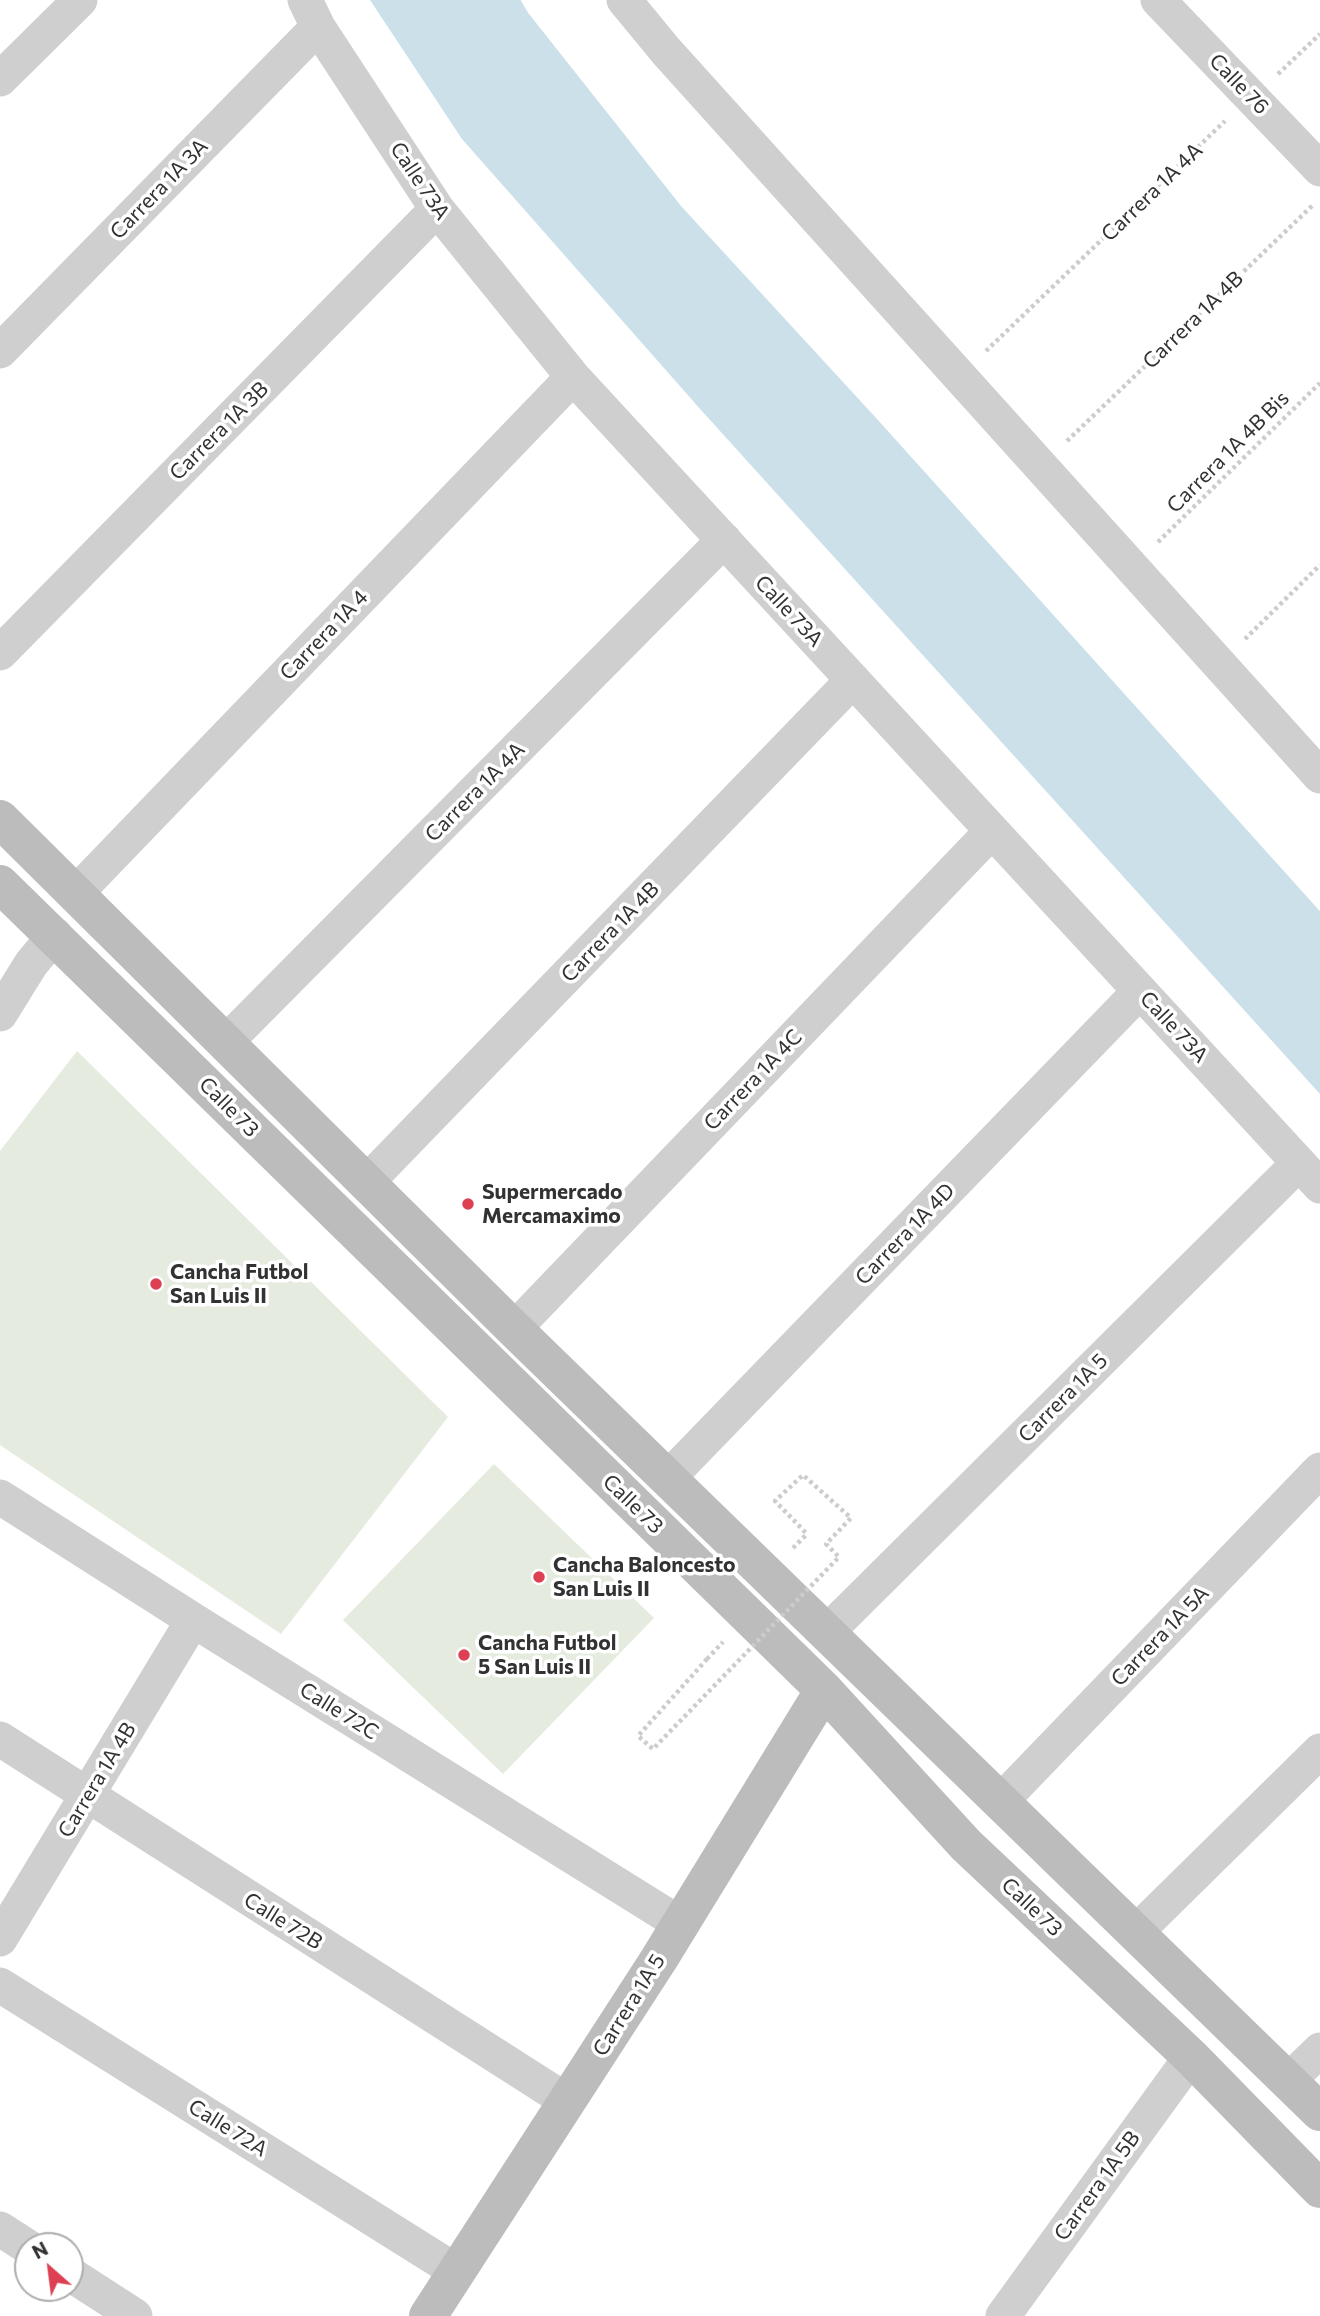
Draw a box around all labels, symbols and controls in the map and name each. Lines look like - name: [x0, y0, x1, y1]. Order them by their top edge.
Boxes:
- street label: Calle 76: [1204, 48, 1274, 120]
- street label: Carrera 1A 3A: [105, 134, 213, 244]
- street label: Calle 73A: [385, 137, 455, 225]
- street label: Carrera 1A 4A: [1096, 138, 1208, 246]
- street label: Carrera 1A 4B: [1138, 266, 1248, 374]
- street label: Carrera 1A 3B: [164, 376, 274, 486]
- street label: Carrera 1A 4B Bis: [1162, 386, 1294, 518]
- street label: Calle 73A: [750, 570, 828, 652]
- street label: Carrera 1A 4: [275, 584, 373, 686]
- street label: Carrera 1A 4A: [420, 737, 530, 847]
- street label: Carrera 1A 4B: [556, 877, 664, 987]
- street label: Calle 73A: [1135, 986, 1213, 1068]
- street label: Carrera 1A 4C: [699, 1024, 807, 1136]
- street label: Calle 73: [194, 1072, 264, 1142]
- street label: Carrera 1A 4D: [850, 1178, 960, 1290]
- place label: Supermercado Mercamaximo: [482, 1179, 623, 1229]
- marker: Supermercado Mercamaximo: [460, 1196, 476, 1212]
- place label: Cancha Futbol San Luis II: [170, 1259, 308, 1309]
- marker: Cancha Futbol San Luis II: [148, 1276, 164, 1292]
- street label: Carrera 1A 5: [1013, 1348, 1113, 1448]
- street label: Calle 73: [598, 1469, 668, 1539]
- place label: Cancha Baloncesto San Luis II: [553, 1552, 736, 1602]
- marker: Cancha Baloncesto San Luis II: [531, 1569, 547, 1585]
- street label: Carrera 1A 5A: [1106, 1581, 1214, 1691]
- place label: Cancha Futbol 5 San Luis II: [478, 1630, 616, 1680]
- marker: Cancha Futbol 5 San Luis II: [456, 1647, 472, 1663]
- street label: Calle 72C: [295, 1677, 383, 1745]
- street label: Carrera 1A 4B: [53, 1718, 141, 1842]
- street label: Calle 73: [996, 1872, 1068, 1942]
- street label: Calle 72B: [239, 1887, 327, 1955]
- street label: Carrera 1A 5: [588, 1949, 670, 2061]
- street label: Calle 72A: [184, 2094, 272, 2162]
- street label: Carrera 1A 5B: [1049, 2126, 1145, 2246]
- north arrow: [14, 2232, 84, 2302]
- text: N: [28, 2236, 52, 2263]

